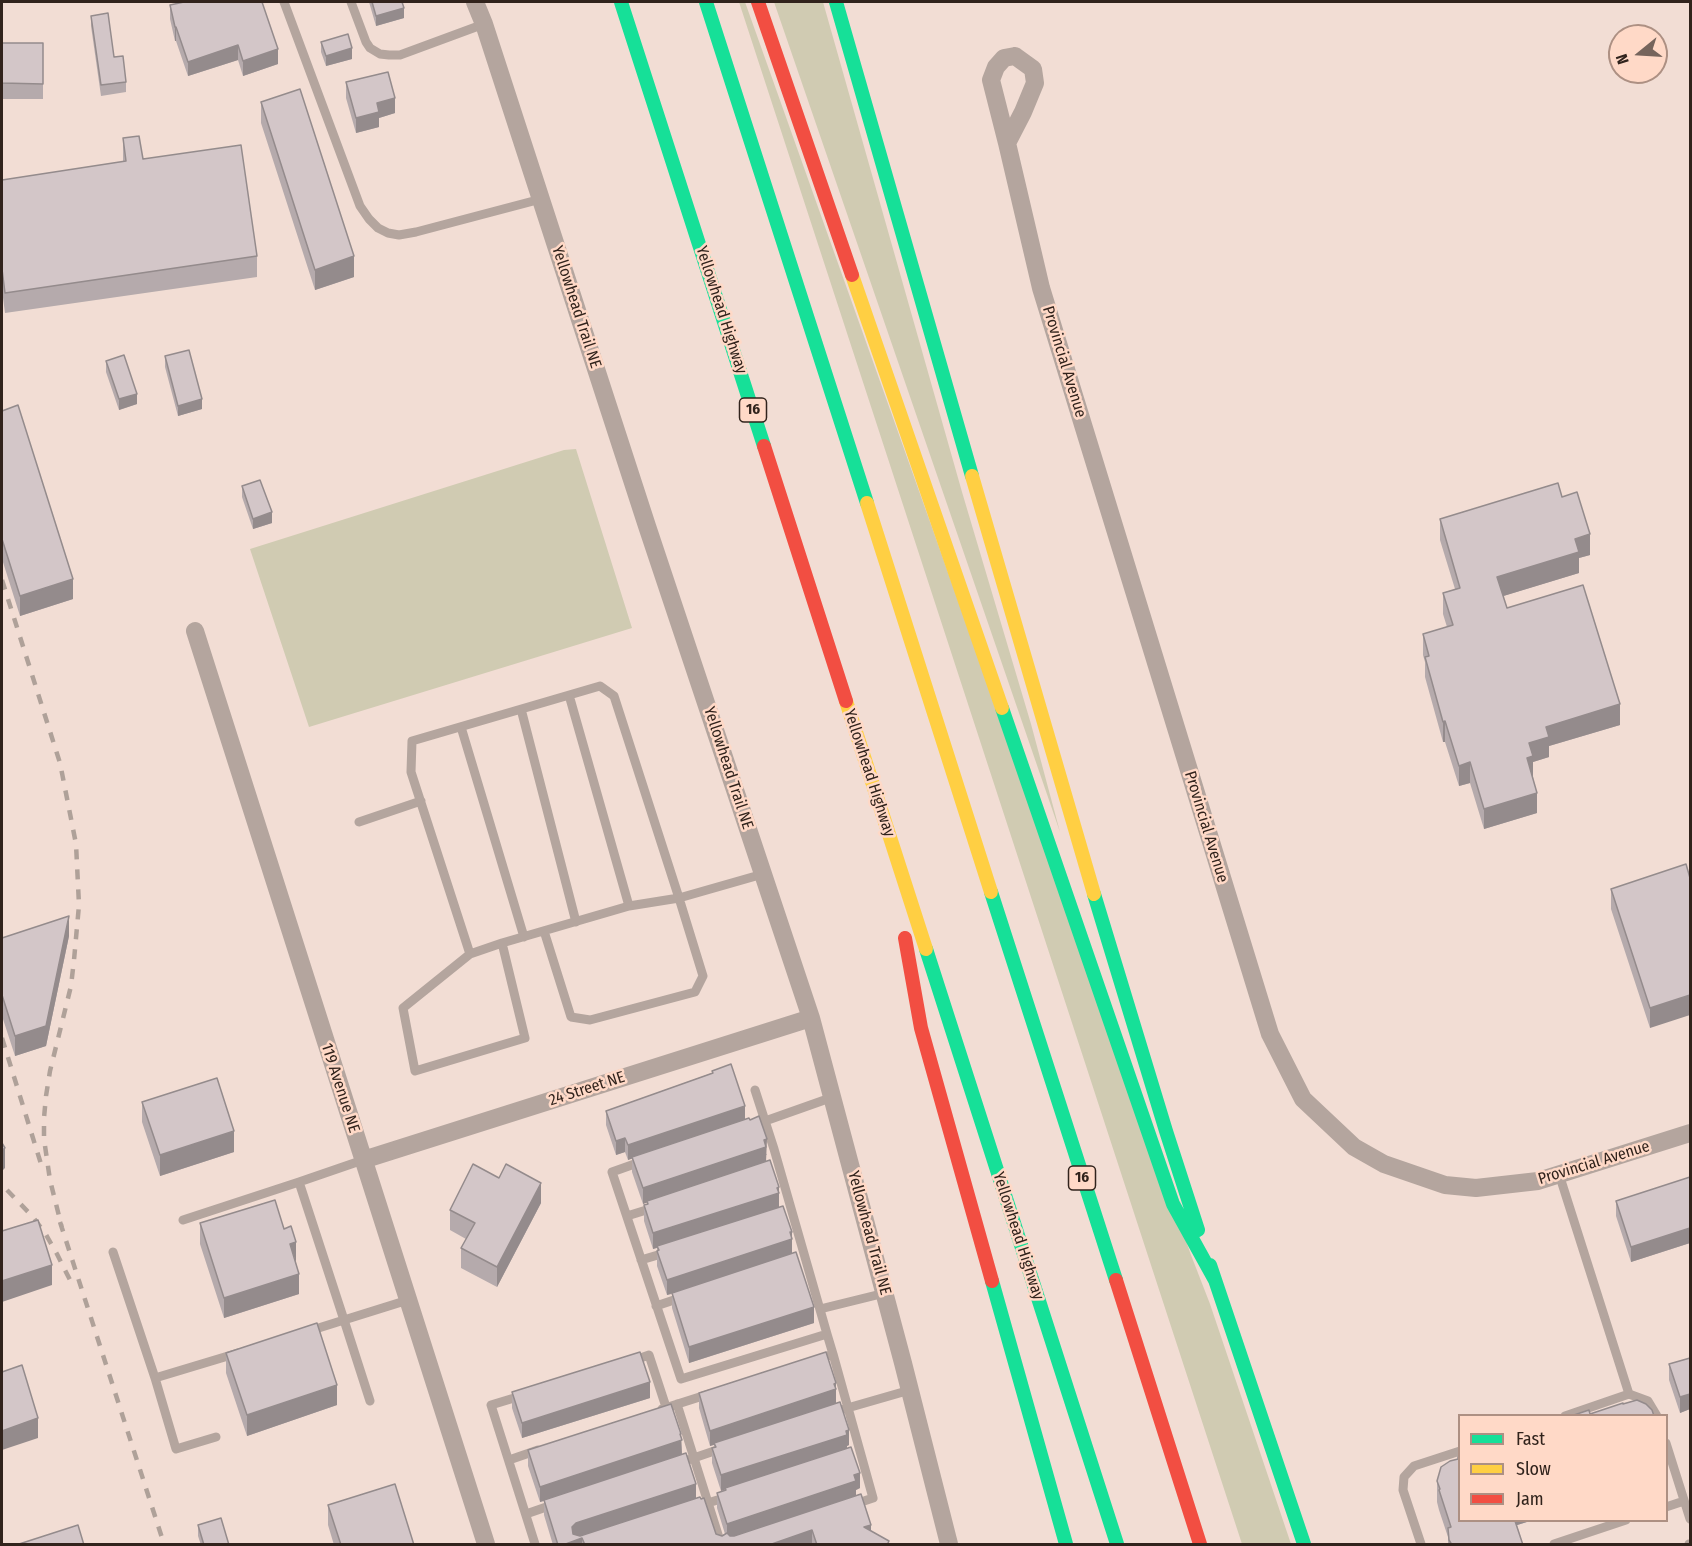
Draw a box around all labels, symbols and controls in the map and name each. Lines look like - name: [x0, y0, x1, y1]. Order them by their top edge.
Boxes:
- north arrow: [1608, 24, 1668, 84]
- text: N: [1612, 52, 1633, 67]
- street label: Yellowhead Trail NE: [547, 243, 605, 371]
- street label: Yellowhead Highway: [691, 244, 751, 376]
- street label: Provincial Avenue: [1038, 304, 1090, 420]
- road number: 16: [740, 398, 766, 422]
- street label: Yellowhead Trail NE: [699, 704, 757, 832]
- street label: Yellowhead Highway: [839, 707, 899, 839]
- street label: Provincial Avenue: [1180, 769, 1232, 885]
- street label: 119 Avenue NE: [317, 1041, 363, 1135]
- street label: 24 Street NE: [547, 1068, 627, 1110]
- street label: Provincial Avenue: [1536, 1137, 1652, 1189]
- road number: 16: [1068, 1166, 1096, 1190]
- street label: Yellowhead Trail NE: [843, 1169, 895, 1297]
- street label: Yellowhead Highway: [988, 1170, 1048, 1302]
- legend: [1458, 1414, 1668, 1522]
- text: Fast: [1516, 1428, 1545, 1450]
- text: Slow: [1516, 1458, 1551, 1480]
- text: Jam: [1516, 1488, 1544, 1510]

